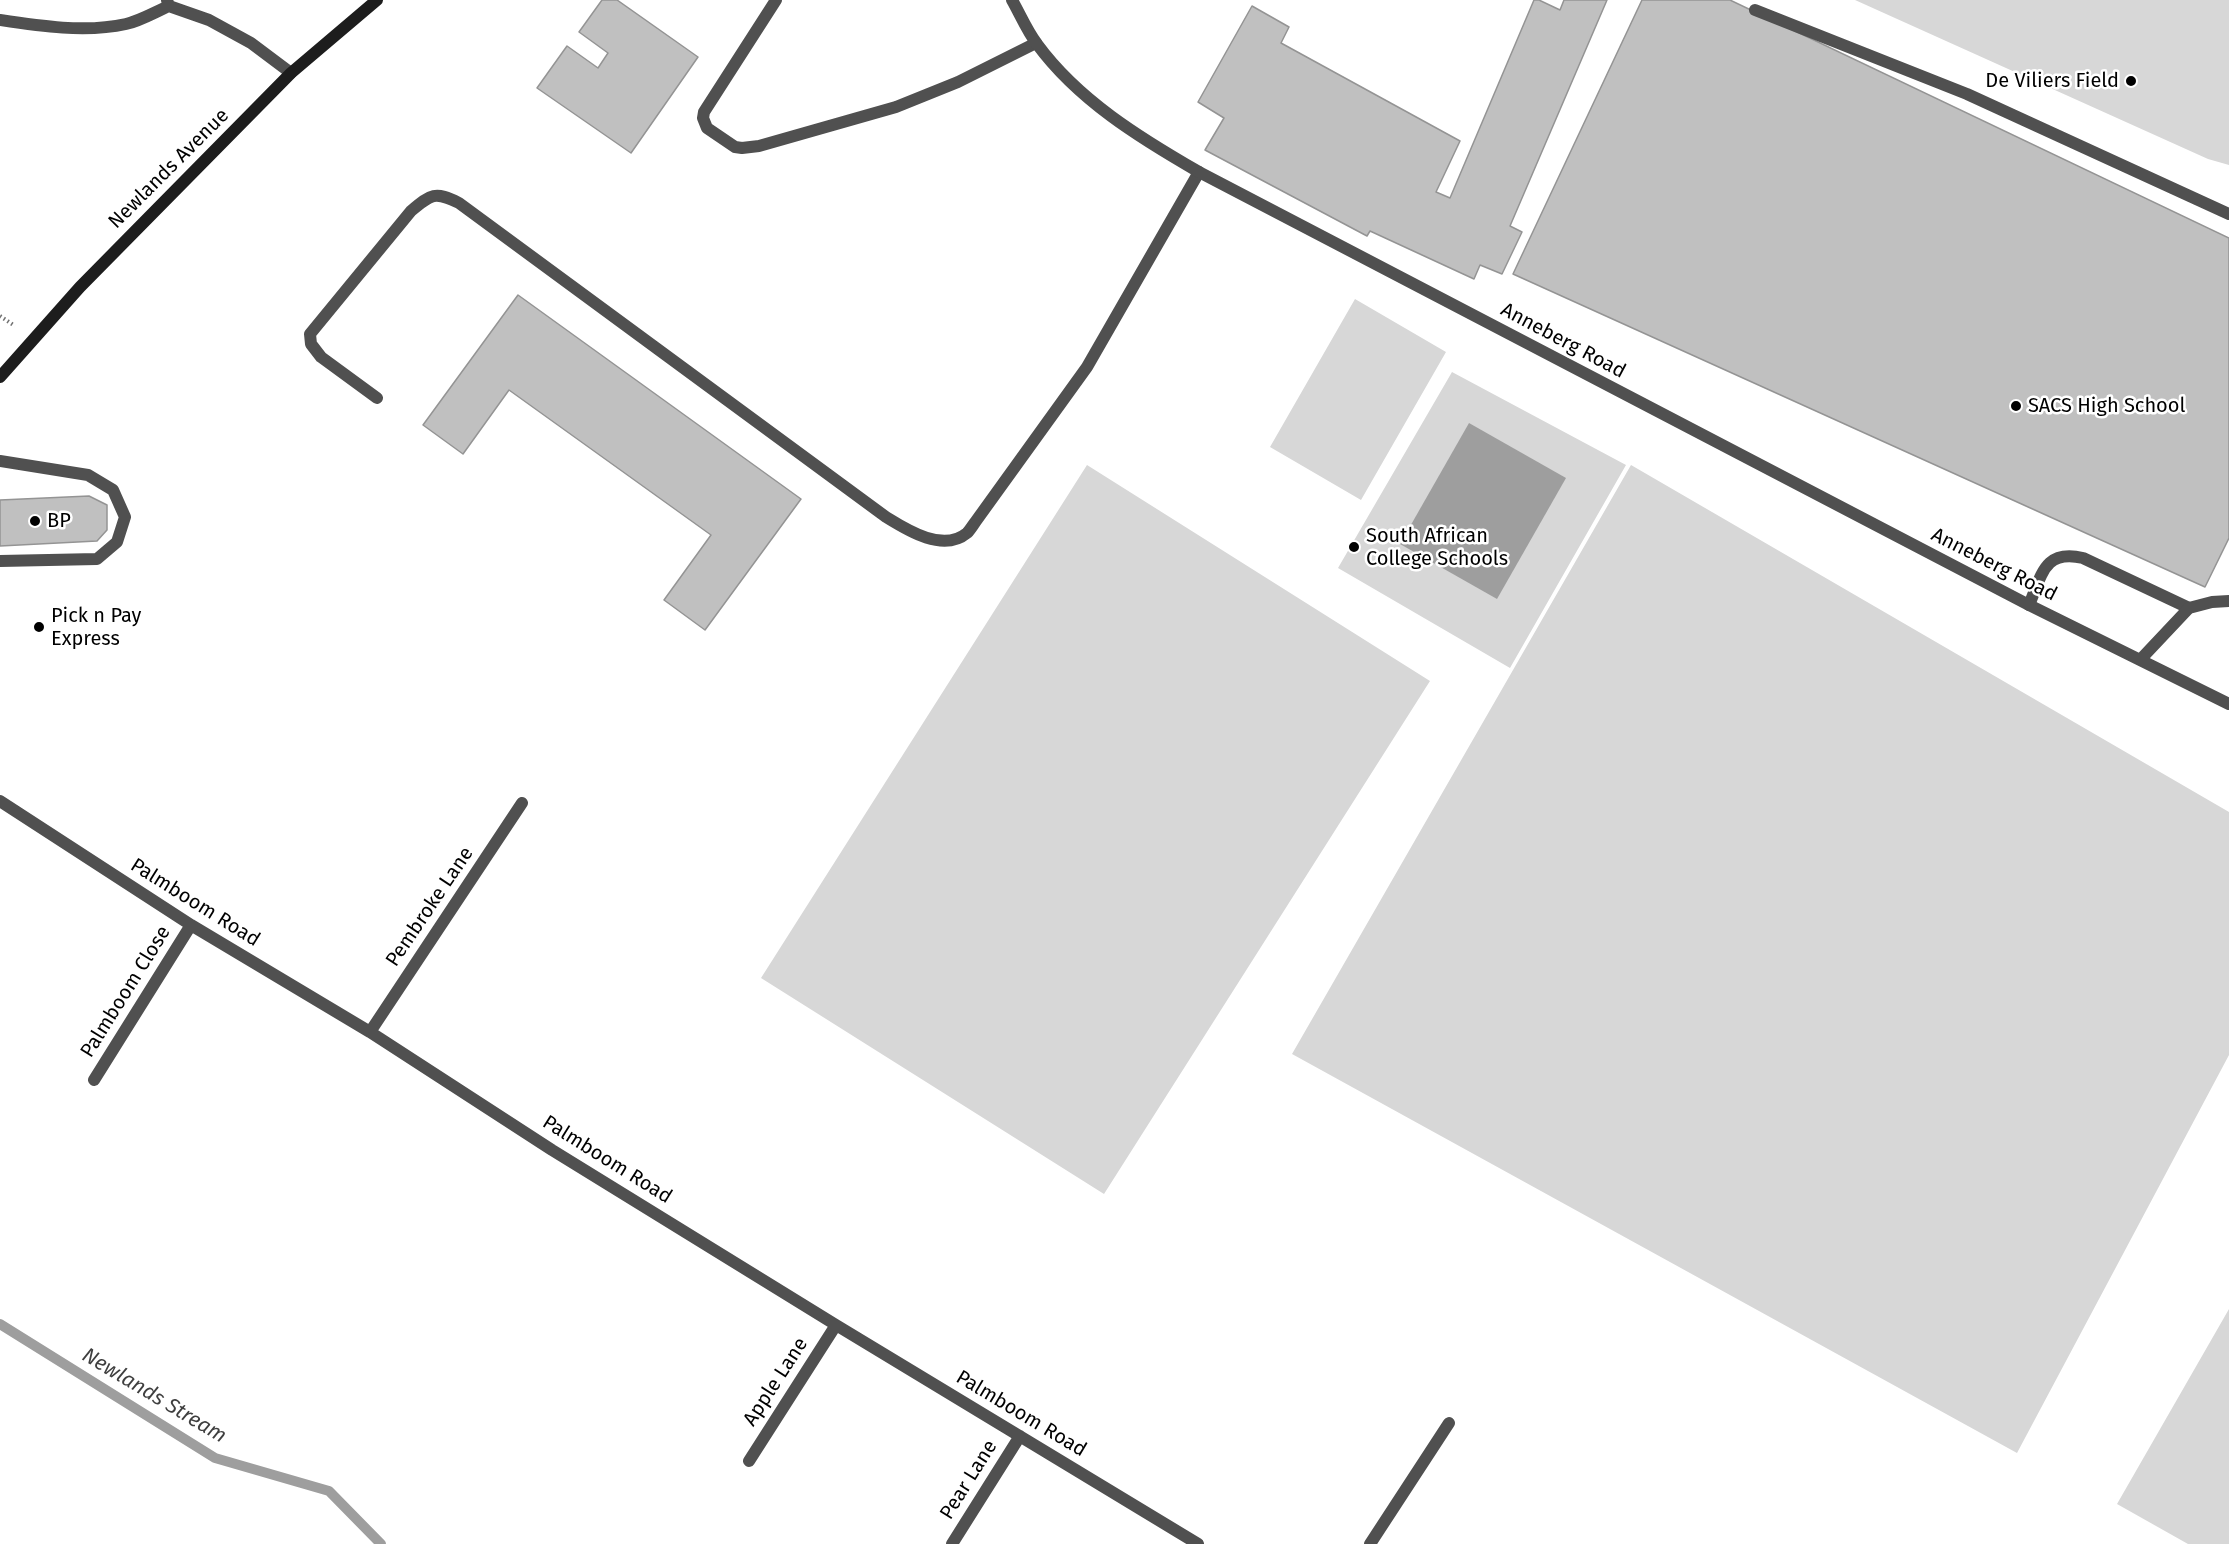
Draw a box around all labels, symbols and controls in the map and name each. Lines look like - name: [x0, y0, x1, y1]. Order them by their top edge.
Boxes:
- place label: De Viliers Field: [1985, 69, 2119, 93]
- marker: De Viliers Field: [2124, 74, 2138, 88]
- street label: Newlands Avenue: [104, 104, 234, 234]
- street label: Anneberg Road: [1497, 298, 1629, 384]
- place label: SACS High School: [2028, 394, 2185, 418]
- marker: SACS High School: [2009, 399, 2023, 413]
- place label: BP: [47, 509, 71, 533]
- marker: BP: [28, 514, 42, 528]
- street label: Anneberg Road: [1927, 523, 2061, 607]
- place label: South African College Schools: [1366, 524, 1508, 571]
- marker: South African College Schools: [1347, 540, 1361, 554]
- place label: Pick n Pay Express: [51, 604, 141, 651]
- marker: Pick n Pay Express: [32, 620, 46, 634]
- street label: Pembroke Lane: [381, 843, 479, 971]
- street label: Palmboom Road: [126, 854, 264, 952]
- street label: Palmboom Close: [76, 922, 176, 1062]
- street label: Palmboom Road: [538, 1111, 676, 1209]
- street label: Apple Lane: [739, 1333, 813, 1431]
- water label: Newlands Stream: [77, 1343, 231, 1449]
- street label: Palmboom Road: [951, 1366, 1091, 1462]
- street label: Pear Lane: [935, 1436, 1003, 1524]

